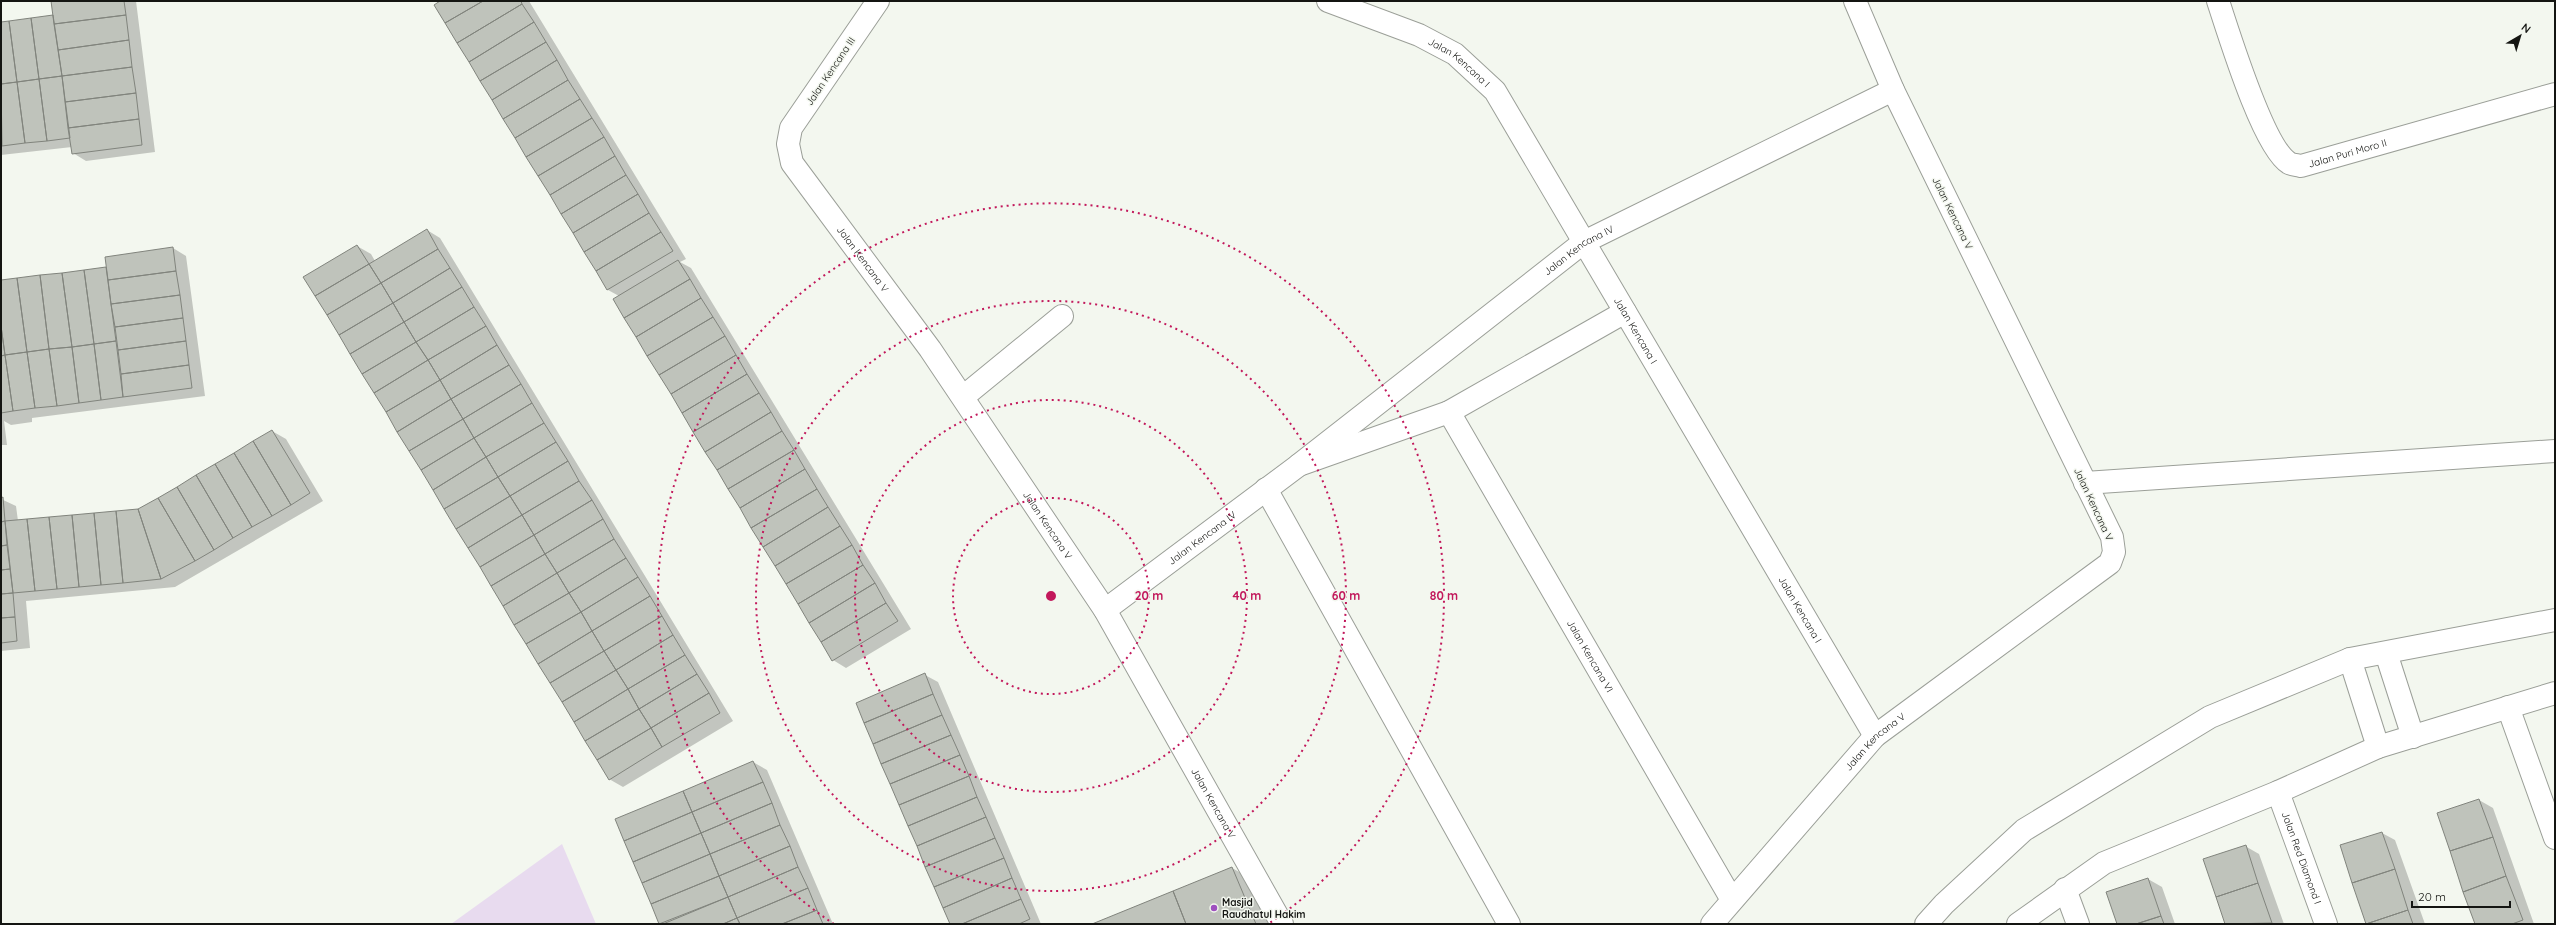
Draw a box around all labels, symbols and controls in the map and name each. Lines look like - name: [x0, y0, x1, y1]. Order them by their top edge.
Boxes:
- north arrow: [2500, 16, 2540, 56]
- text: N: [2519, 20, 2534, 36]
- street label: Jalan Kencana III: [803, 35, 858, 108]
- street label: Jalan Kencana I: [1426, 35, 1493, 90]
- street label: Jalan Puri Moro II: [2307, 136, 2388, 171]
- street label: Jalan Kencana V: [1929, 175, 1976, 252]
- street label: Jalan Kencana IV: [1541, 222, 1616, 278]
- street label: Jalan Kencana V: [834, 224, 892, 295]
- street label: Jalan Kencana I: [1611, 295, 1660, 366]
- street label: Jalan Kencana V: [2071, 466, 2116, 543]
- street label: Jalan Kencana V: [1020, 489, 1075, 562]
- street label: Jalan Kencana IV: [1166, 508, 1239, 568]
- street label: Jalan Kencana I: [1775, 574, 1825, 645]
- text: 20 m: [1135, 588, 1163, 603]
- text: 40 m: [1233, 588, 1261, 603]
- text: 60 m: [1332, 588, 1360, 603]
- text: 80 m: [1430, 588, 1458, 603]
- centre of rings: [1044, 589, 1058, 603]
- street label: Jalan Kencana VI: [1564, 618, 1616, 695]
- street label: Jalan Kencana V: [1842, 710, 1908, 773]
- street label: Jalan Kencana V: [1188, 766, 1239, 841]
- street label: Jalan Red Diamond I: [2279, 810, 2324, 906]
- scale bar: [2412, 883, 2510, 909]
- text: 20 m: [2418, 889, 2446, 904]
- place label: Masjid Raudhatul Hakim: [1222, 896, 1306, 921]
- marker: Masjid Raudhatul Hakim: [1209, 903, 1219, 913]

